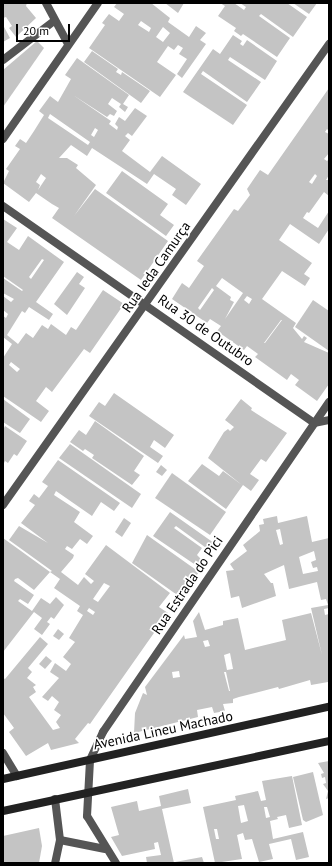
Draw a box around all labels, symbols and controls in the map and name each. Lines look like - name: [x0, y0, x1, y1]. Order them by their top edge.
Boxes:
- scale bar: [18, 16, 72, 42]
- text: 20 m: [23, 23, 49, 38]
- street label: Rua Ieda Camurça: [118, 218, 194, 316]
- street label: Rua 30 de Outubro: [155, 291, 257, 369]
- street label: Rua Estrada do Pici: [148, 533, 226, 637]
- street label: Avenida Lineu Machado: [92, 707, 234, 753]

